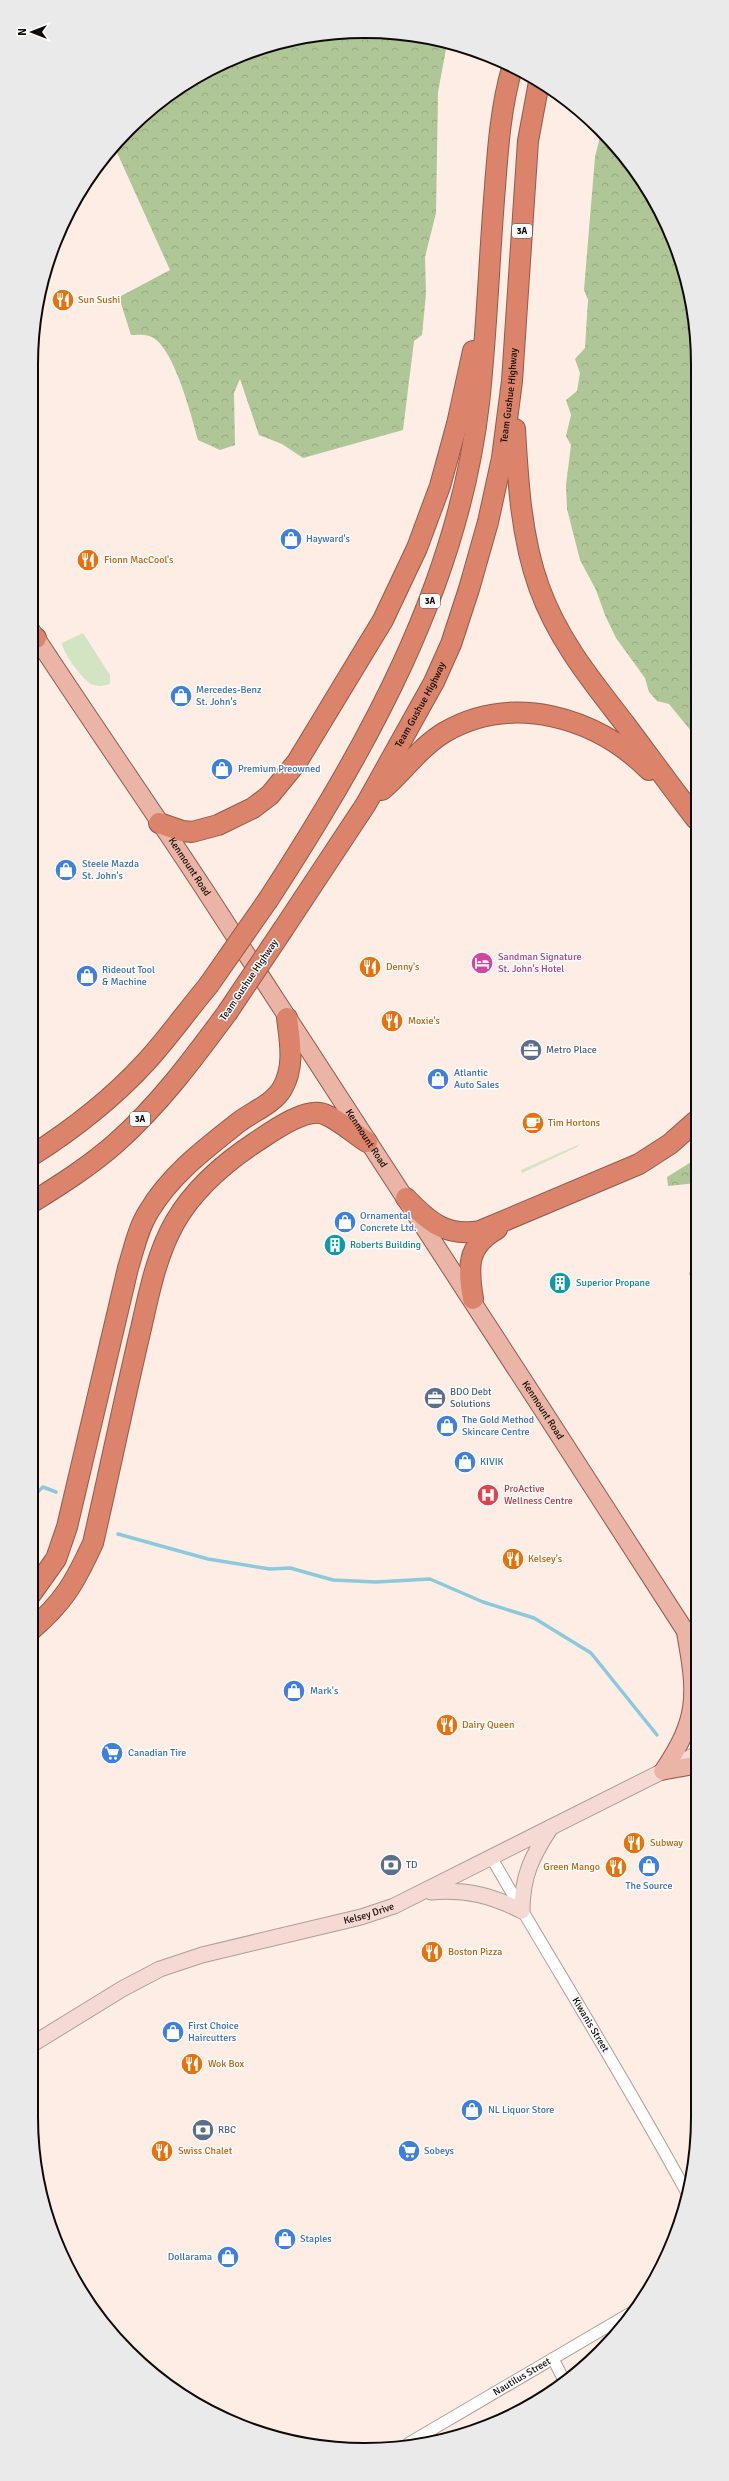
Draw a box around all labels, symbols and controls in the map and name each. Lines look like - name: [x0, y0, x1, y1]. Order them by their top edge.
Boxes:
- north arrow: [12, 12, 52, 52]
- text: N: [16, 28, 29, 36]
- road number: 3A: [512, 224, 532, 238]
- restaurant icon: Sun Sushi: [50, 287, 76, 313]
- place label: Sun Sushi: [78, 294, 120, 306]
- street label: Team Gushue Highway: [498, 347, 520, 444]
- shop icon: Hayward's: [278, 526, 304, 552]
- place label: Hayward's: [306, 533, 351, 545]
- restaurant icon: Fionn MacCool's: [75, 547, 101, 573]
- place label: Fionn MacCool's: [104, 554, 174, 566]
- road number: 3A: [420, 594, 440, 608]
- street label: Team Gushue Highway: [393, 660, 448, 750]
- shop icon: Mercedes-Benz St. John's: [168, 683, 194, 709]
- place label: Mercedes-Benz St. John's: [196, 684, 262, 708]
- shop icon: Premium Preowned: [209, 756, 235, 782]
- place label: Premium Preowned: [238, 763, 320, 775]
- street label: Kenmount Road: [166, 835, 213, 898]
- shop icon: Steele Mazda St. John's: [53, 857, 79, 883]
- place label: Steele Mazda St. John's: [82, 858, 139, 882]
- street label: Team Gushue Highway: [217, 937, 281, 1023]
- hotel icon: Sandman Signature St. John's Hotel: [469, 950, 495, 976]
- place label: Sandman Signature St. John's Hotel: [498, 951, 582, 975]
- restaurant icon: Denny's: [357, 954, 383, 980]
- place label: Denny's: [386, 961, 420, 973]
- shop icon: Rideout Tool & Machine: [74, 963, 100, 989]
- place label: Rideout Tool & Machine: [102, 964, 155, 988]
- restaurant icon: Moxie's: [379, 1008, 405, 1034]
- place label: Moxie's: [408, 1015, 441, 1027]
- office icon: Metro Place: [518, 1037, 544, 1063]
- place label: Metro Place: [546, 1044, 597, 1056]
- shop icon: Atlantic Auto Sales: [425, 1066, 451, 1092]
- place label: Atlantic Auto Sales: [454, 1067, 500, 1091]
- street label: Kenmount Road: [343, 1107, 390, 1170]
- cafe icon: Tim Hortons: [520, 1110, 546, 1136]
- road number: 3A: [130, 1112, 150, 1126]
- place label: Tim Hortons: [548, 1117, 601, 1129]
- shop icon: Ornamental Concrete Ltd.: [332, 1209, 358, 1235]
- place label: Ornamental Concrete Ltd.: [360, 1210, 417, 1234]
- building icon: Roberts Building: [322, 1232, 348, 1258]
- place label: Roberts Building: [350, 1239, 421, 1251]
- building icon: Superior Propane: [547, 1270, 573, 1296]
- place label: Superior Propane: [576, 1277, 650, 1289]
- street label: Kenmount Road: [519, 1379, 566, 1442]
- office icon: BDO Debt Solutions: [422, 1385, 448, 1411]
- place label: BDO Debt Solutions: [450, 1386, 492, 1410]
- shop icon: The Gold Method Skincare Centre: [434, 1413, 460, 1439]
- place label: The Gold Method Skincare Centre: [462, 1414, 534, 1438]
- shop icon: KIVIK: [452, 1449, 478, 1475]
- place label: KIVIK: [480, 1456, 504, 1468]
- hospital icon: ProActive Wellness Centre: [475, 1482, 501, 1508]
- place label: ProActive Wellness Centre: [504, 1483, 573, 1507]
- restaurant icon: Kelsey's: [500, 1546, 526, 1572]
- place label: Kelsey's: [528, 1553, 563, 1565]
- shop icon: Mark's: [281, 1678, 307, 1704]
- place label: Mark's: [310, 1685, 339, 1697]
- restaurant icon: Dairy Queen: [434, 1712, 460, 1738]
- place label: Dairy Queen: [462, 1719, 514, 1731]
- supermarket icon: Canadian Tire: [99, 1740, 125, 1766]
- place label: Canadian Tire: [128, 1747, 186, 1759]
- restaurant icon: Subway: [621, 1830, 647, 1856]
- place label: Subway: [650, 1837, 683, 1849]
- bank icon: TD: [378, 1852, 404, 1878]
- shop icon: The Source: [636, 1853, 662, 1879]
- restaurant icon: Green Mango: [603, 1854, 629, 1880]
- place label: TD: [406, 1859, 417, 1871]
- place label: Green Mango: [543, 1861, 600, 1873]
- place label: The Source: [626, 1880, 672, 1892]
- street label: Kelsey Drive: [342, 1900, 396, 1927]
- restaurant icon: Boston Pizza: [419, 1939, 445, 1965]
- place label: Boston Pizza: [448, 1946, 502, 1958]
- street label: Kiwanis Street: [569, 1995, 612, 2055]
- shop icon: First Choice Haircutters: [160, 2019, 186, 2045]
- place label: First Choice Haircutters: [188, 2020, 239, 2044]
- restaurant icon: Wok Box: [179, 2051, 205, 2077]
- place label: Wok Box: [208, 2058, 245, 2070]
- shop icon: NL Liquor Store: [459, 2097, 485, 2123]
- place label: NL Liquor Store: [488, 2104, 554, 2116]
- bank icon: RBC: [190, 2117, 216, 2143]
- place label: RBC: [218, 2124, 236, 2136]
- restaurant icon: Swiss Chalet: [149, 2138, 175, 2164]
- supermarket icon: Sobeys: [396, 2138, 422, 2164]
- place label: Swiss Chalet: [178, 2145, 233, 2157]
- place label: Sobeys: [424, 2145, 455, 2157]
- shop icon: Staples: [272, 2226, 298, 2252]
- place label: Staples: [300, 2233, 332, 2245]
- shop icon: Dollarama: [215, 2244, 241, 2270]
- place label: Dollarama: [168, 2251, 212, 2263]
- street label: Nautilus Street: [491, 2355, 553, 2398]

